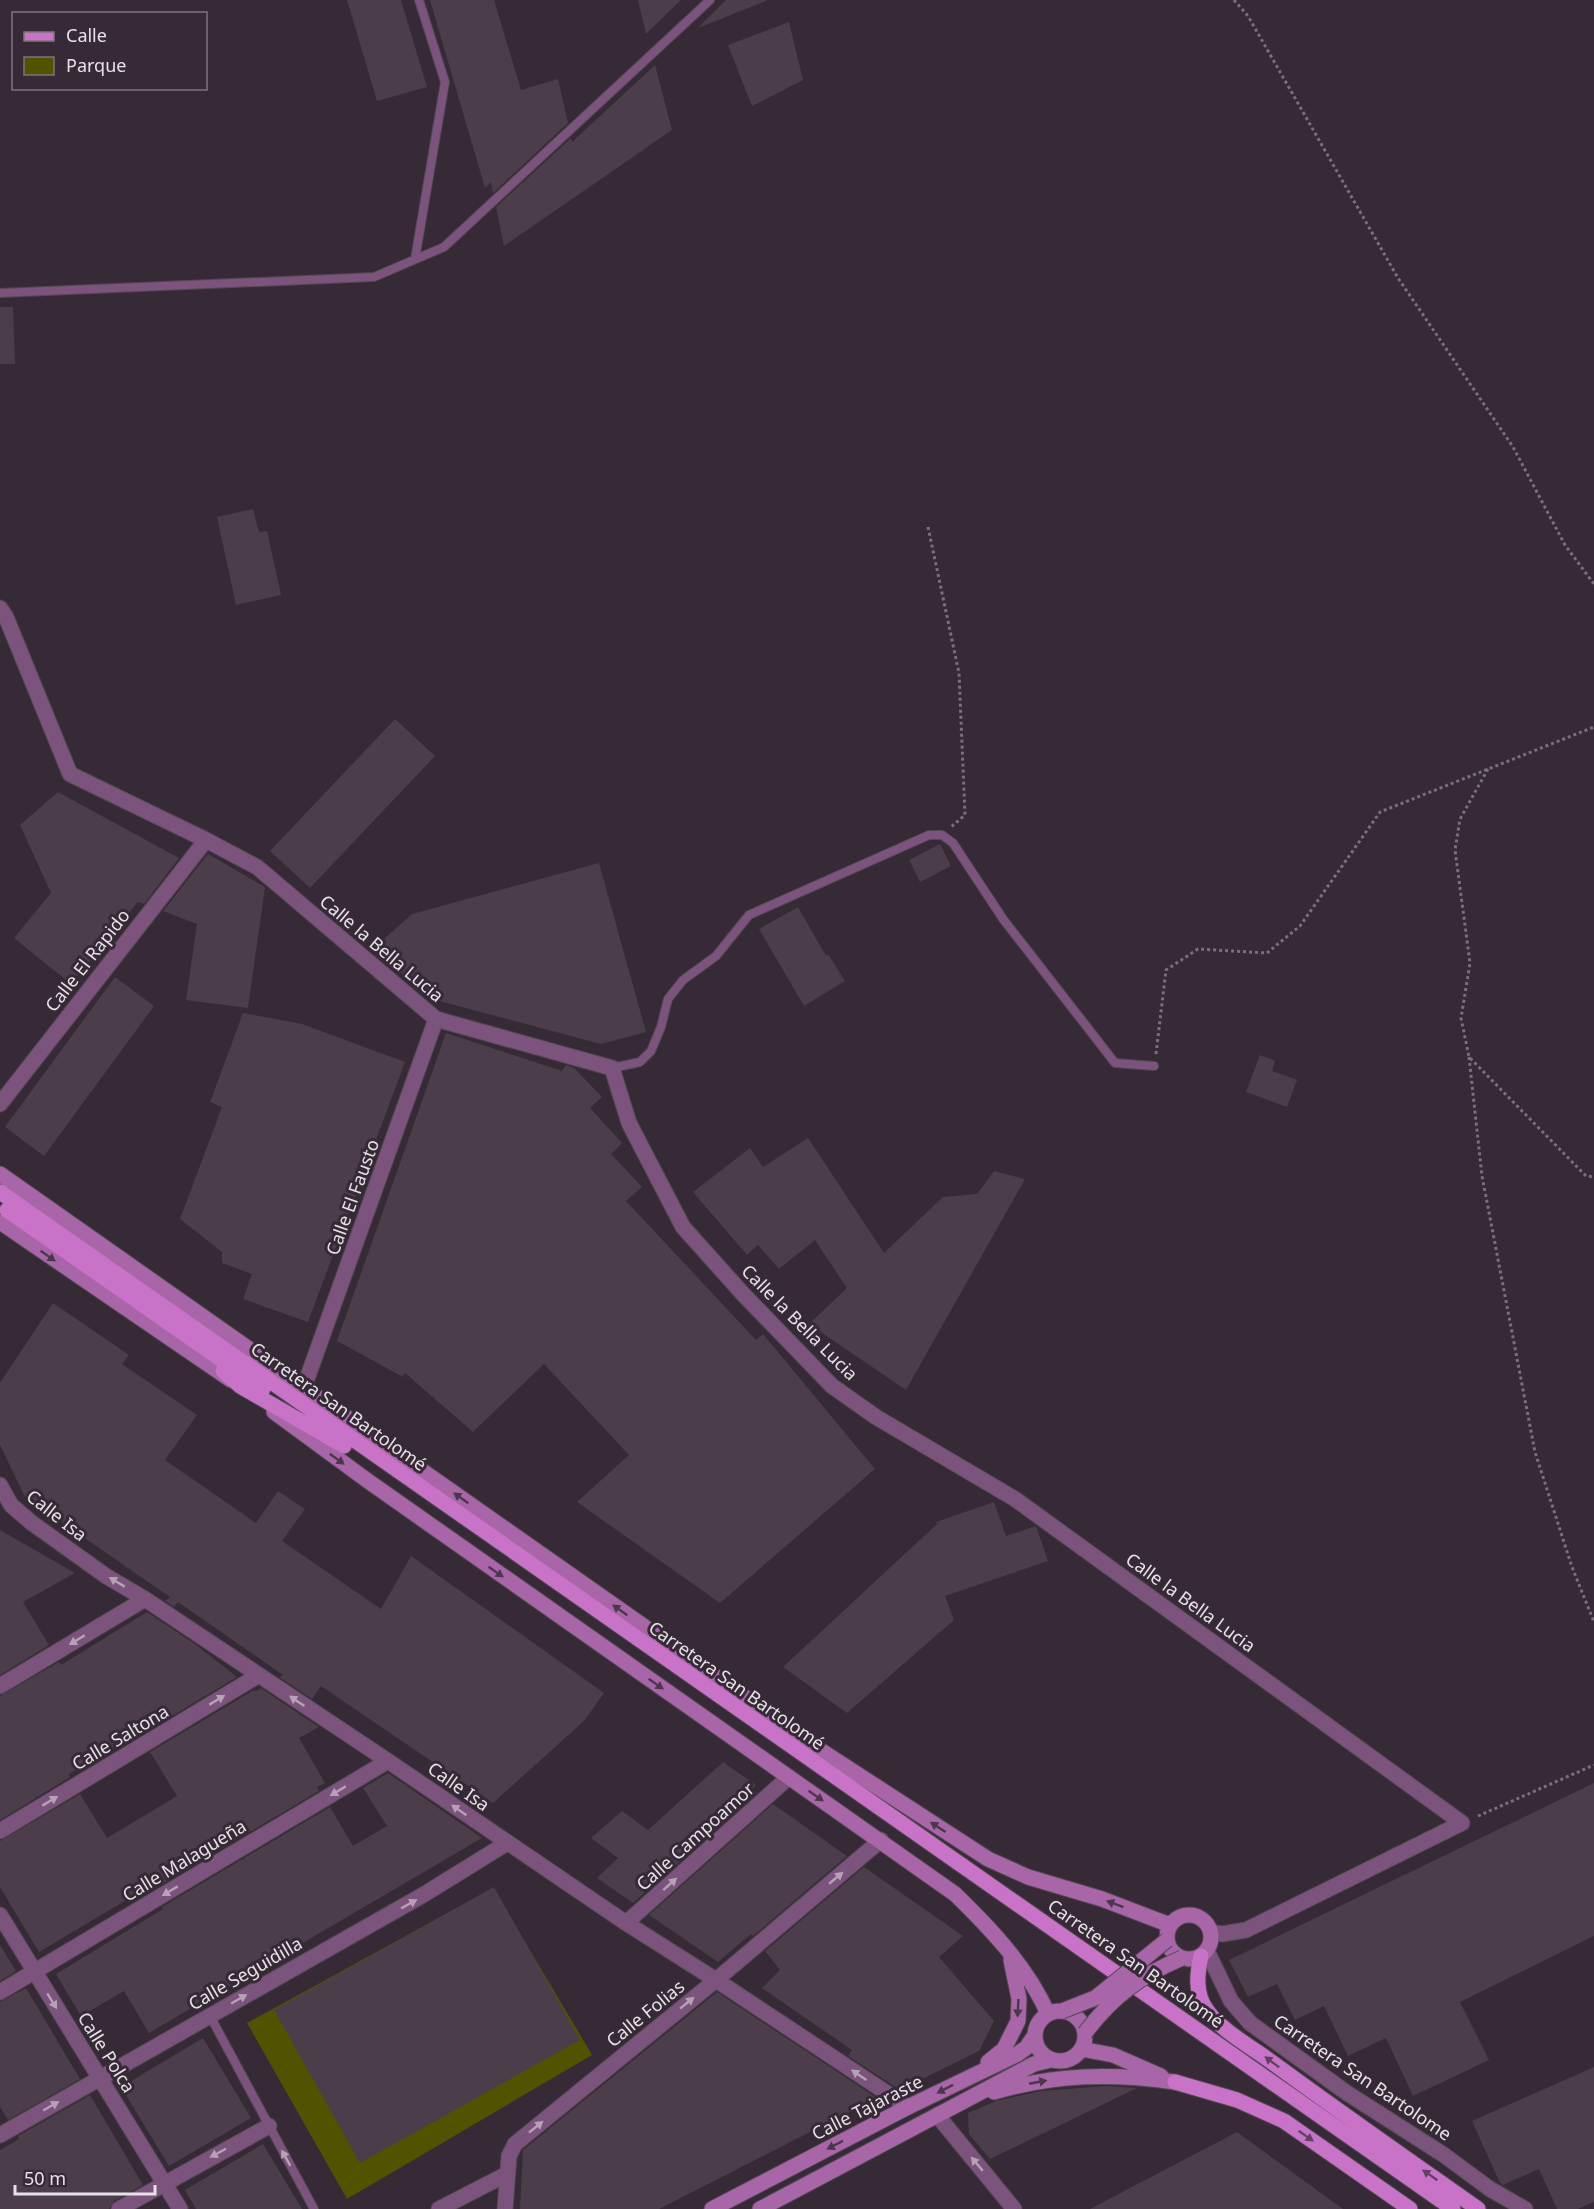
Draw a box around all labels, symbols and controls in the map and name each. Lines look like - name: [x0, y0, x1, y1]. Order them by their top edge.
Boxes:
- legend: [12, 12, 207, 90]
- text: Calle: [66, 23, 107, 47]
- text: Parque: [66, 53, 126, 77]
- street label: Calle la Bella Lucia: [315, 889, 449, 1007]
- street label: Calle El Rapido: [39, 904, 135, 1016]
- street label: Calle El Fausto: [320, 1136, 384, 1258]
- one-way arrow: [40, 1250, 56, 1261]
- street label: Calle la Bella Lucia: [737, 1259, 863, 1385]
- street label: Carretera San Bartolomé: [246, 1336, 432, 1476]
- one-way arrow: [330, 1452, 345, 1464]
- street label: Calle Isa: [22, 1484, 92, 1546]
- one-way arrow: [453, 1493, 469, 1504]
- street label: Calle la Bella Lucia: [1121, 1547, 1261, 1657]
- one-way arrow: [488, 1566, 504, 1578]
- one-way arrow: [109, 1577, 125, 1588]
- one-way arrow: [613, 1604, 629, 1616]
- street label: Carretera San Bartolomé: [644, 1615, 830, 1755]
- one-way arrow: [69, 1635, 85, 1646]
- one-way arrow: [648, 1677, 664, 1689]
- one-way arrow: [209, 1695, 225, 1706]
- one-way arrow: [290, 1695, 306, 1707]
- street label: Calle Saltona: [67, 1699, 173, 1775]
- street label: Calle Isa: [423, 1756, 495, 1816]
- street label: Calle Campoamor: [631, 1776, 760, 1895]
- one-way arrow: [330, 1786, 346, 1797]
- one-way arrow: [807, 1790, 823, 1802]
- one-way arrow: [42, 1796, 58, 1807]
- one-way arrow: [451, 1805, 467, 1816]
- street label: Calle Malagueña: [118, 1814, 250, 1906]
- one-way arrow: [930, 1821, 946, 1832]
- one-way arrow: [828, 1872, 843, 1885]
- one-way arrow: [662, 1878, 677, 1891]
- one-way arrow: [161, 1886, 178, 1896]
- street label: Carretera San Bartolomé: [1043, 1893, 1229, 2033]
- one-way arrow: [400, 1899, 417, 1909]
- one-way arrow: [1106, 1899, 1124, 1908]
- street label: Calle Seguidilla: [184, 1931, 306, 2015]
- street label: Calle Folias: [601, 1974, 689, 2052]
- one-way arrow: [46, 1993, 57, 2009]
- one-way arrow: [231, 1994, 247, 2005]
- one-way arrow: [679, 1997, 695, 2010]
- one-way arrow: [1014, 1999, 1023, 2018]
- street label: Calle Polca: [73, 2007, 141, 2097]
- street label: Carretera San Bartolome: [1269, 2008, 1457, 2146]
- one-way arrow: [1264, 2056, 1280, 2068]
- street label: Calle Tajaraste: [807, 2069, 927, 2145]
- one-way arrow: [852, 2069, 868, 2081]
- one-way arrow: [1029, 2077, 1048, 2086]
- one-way arrow: [936, 2083, 954, 2093]
- one-way arrow: [42, 2101, 59, 2111]
- one-way arrow: [528, 2120, 544, 2133]
- one-way arrow: [1297, 2130, 1313, 2142]
- one-way arrow: [826, 2140, 843, 2150]
- one-way arrow: [209, 2148, 226, 2158]
- one-way arrow: [281, 2149, 291, 2166]
- one-way arrow: [971, 2157, 984, 2172]
- scale bar: [15, 2158, 154, 2196]
- text: 50 m: [24, 2166, 66, 2190]
- one-way arrow: [1423, 2169, 1439, 2181]

